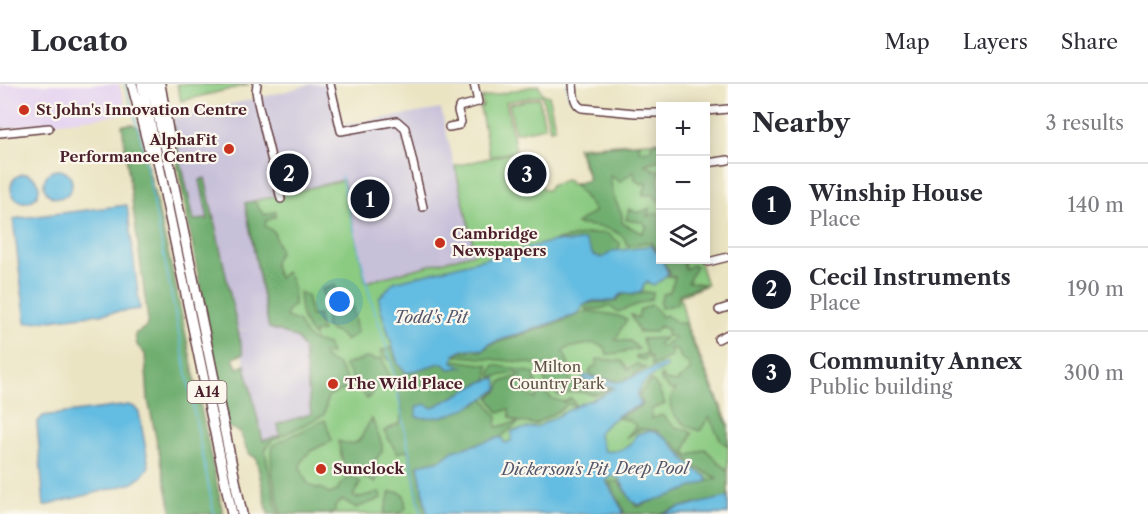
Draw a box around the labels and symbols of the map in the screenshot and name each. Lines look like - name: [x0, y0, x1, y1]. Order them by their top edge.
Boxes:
- place label: St John's Innovation Centre: [36, 100, 247, 119]
- marker: St John's Innovation Centre: [17, 103, 31, 117]
- place label: AlphaFit Performance Centre: [60, 130, 217, 166]
- marker: AlphaFit Performance Centre: [222, 142, 236, 156]
- pin: 2: [270, 150, 308, 196]
- pin: 3: [508, 152, 546, 196]
- pin: 1: [350, 176, 389, 222]
- place label: Cambridge Newspapers: [452, 224, 547, 260]
- marker: Cambridge Newspapers: [433, 236, 447, 250]
- your location: [325, 287, 354, 316]
- water label: Todd's Pit: [394, 307, 469, 327]
- park label: Milton Country Park: [509, 357, 606, 393]
- place label: The Wild Place: [345, 374, 463, 393]
- marker: The Wild Place: [326, 377, 340, 391]
- road number: A14: [188, 381, 226, 403]
- water label: Deep Pool: [613, 458, 690, 478]
- place label: Sunclock: [333, 459, 405, 478]
- water label: Dickerson's Pit: [500, 459, 610, 479]
- marker: Sunclock: [314, 462, 328, 476]

